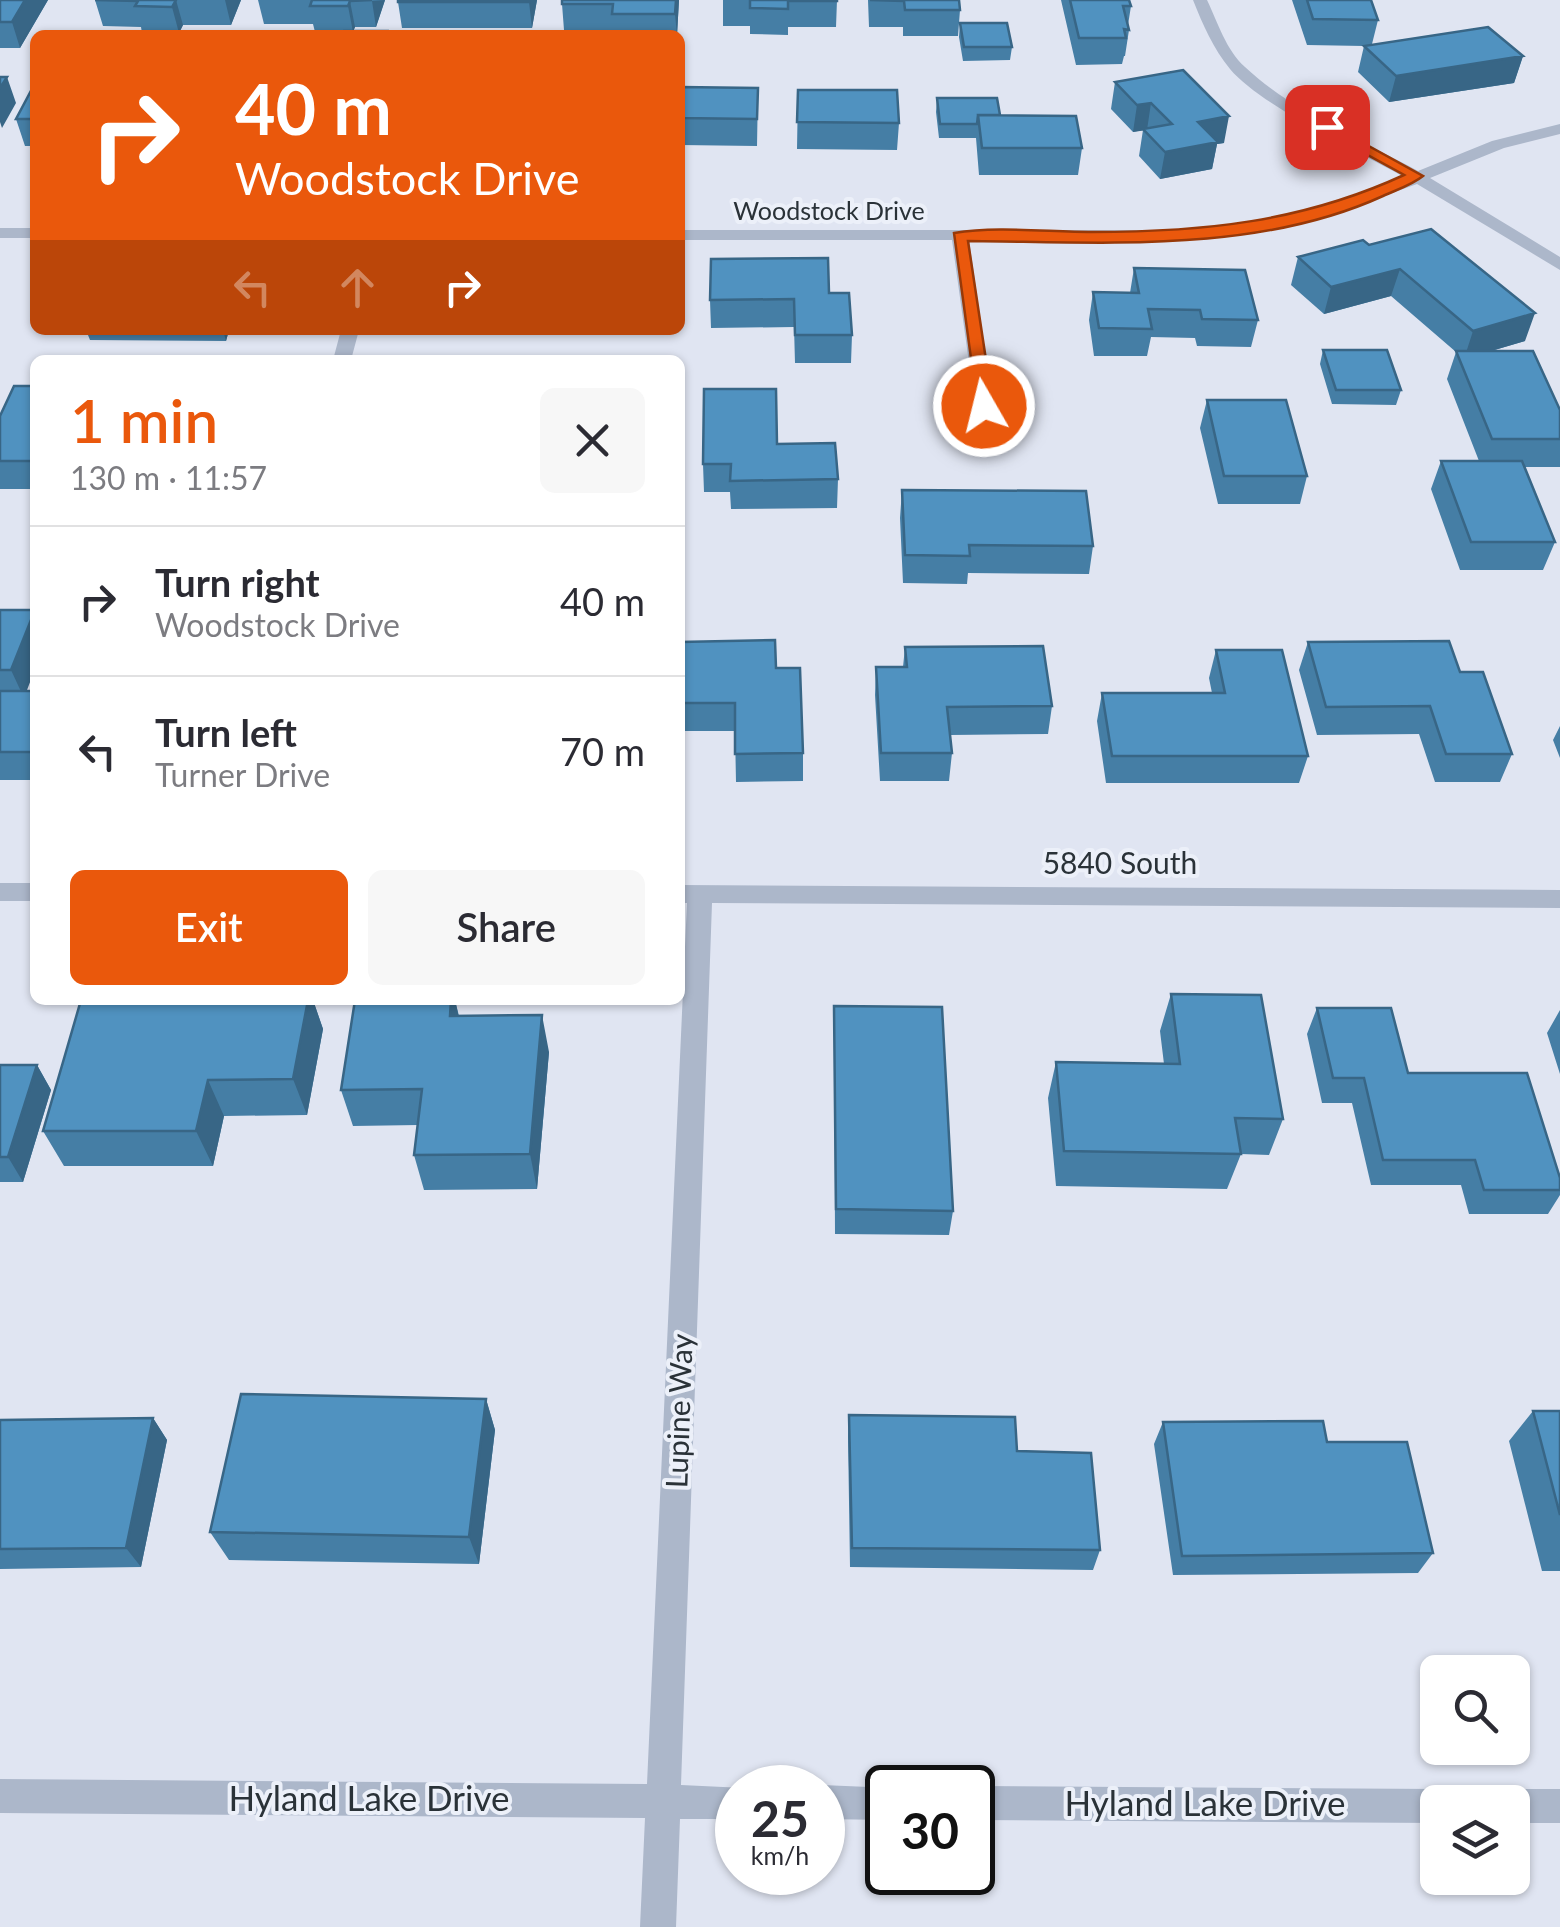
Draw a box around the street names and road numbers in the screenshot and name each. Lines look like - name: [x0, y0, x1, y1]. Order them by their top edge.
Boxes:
- street label: Woodstock Drive: [733, 195, 925, 225]
- street label: 5840 South: [1043, 844, 1197, 880]
- street label: Lupine Way: [657, 1333, 699, 1489]
- street label: Hyland Lake Drive: [228, 1776, 510, 1818]
- street label: Hyland Lake Drive: [1064, 1781, 1346, 1823]

